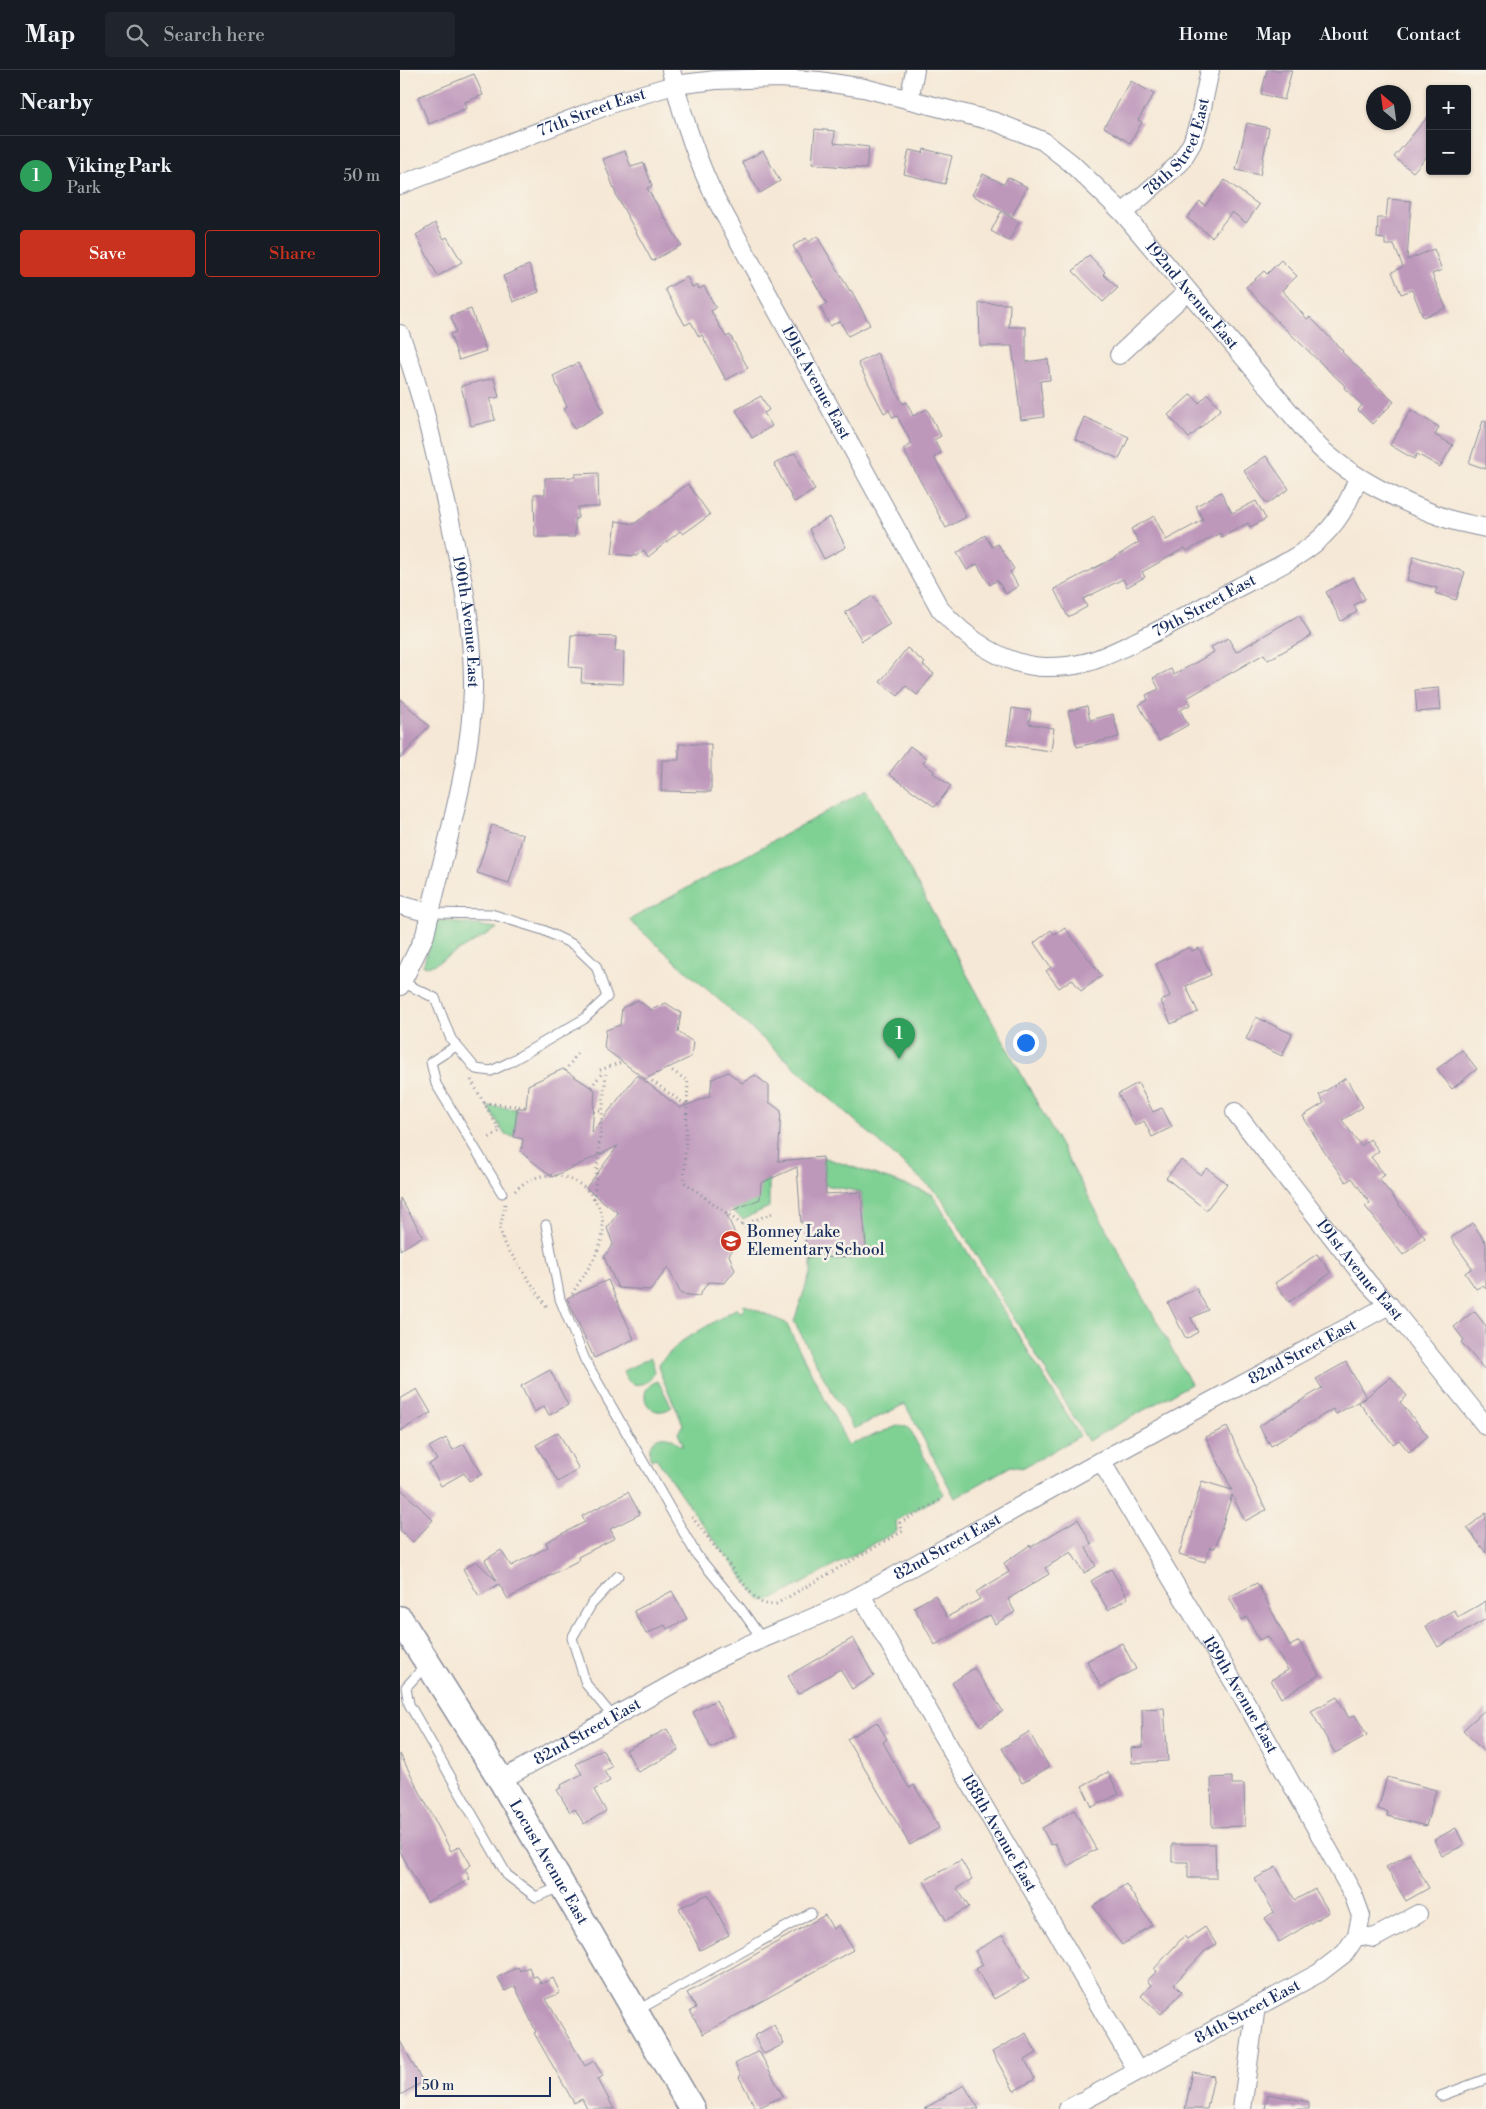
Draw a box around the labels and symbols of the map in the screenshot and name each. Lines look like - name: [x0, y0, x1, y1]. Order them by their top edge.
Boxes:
- street label: 77th Street East: [535, 84, 648, 141]
- north arrow: [1366, 85, 1411, 130]
- street label: 78th Street East: [1139, 96, 1214, 200]
- street label: 192nd Avenue East: [1141, 237, 1243, 354]
- street label: 191st Avenue East: [777, 322, 856, 443]
- street label: 190th Avenue East: [448, 554, 483, 688]
- street label: 79th Street East: [1149, 570, 1260, 642]
- pin: 1: [883, 1018, 915, 1059]
- your location: [1013, 1030, 1039, 1056]
- street label: 191st Avenue East: [1312, 1214, 1408, 1325]
- place label: Bonney Lake Elementary School: [746, 1222, 885, 1260]
- school or university icon: Bonney Lake Elementary School: [719, 1229, 743, 1253]
- street label: 82nd Street East: [1245, 1315, 1360, 1389]
- street label: 82nd Street East: [890, 1509, 1005, 1585]
- street label: 189th Avenue East: [1198, 1632, 1283, 1757]
- street label: 82nd Street East: [530, 1694, 645, 1770]
- street label: 188th Avenue East: [957, 1770, 1041, 1896]
- street label: Locust Avenue East: [505, 1796, 593, 1928]
- street label: 84th Street East: [1191, 1975, 1304, 2049]
- scale bar: [415, 2074, 551, 2097]

